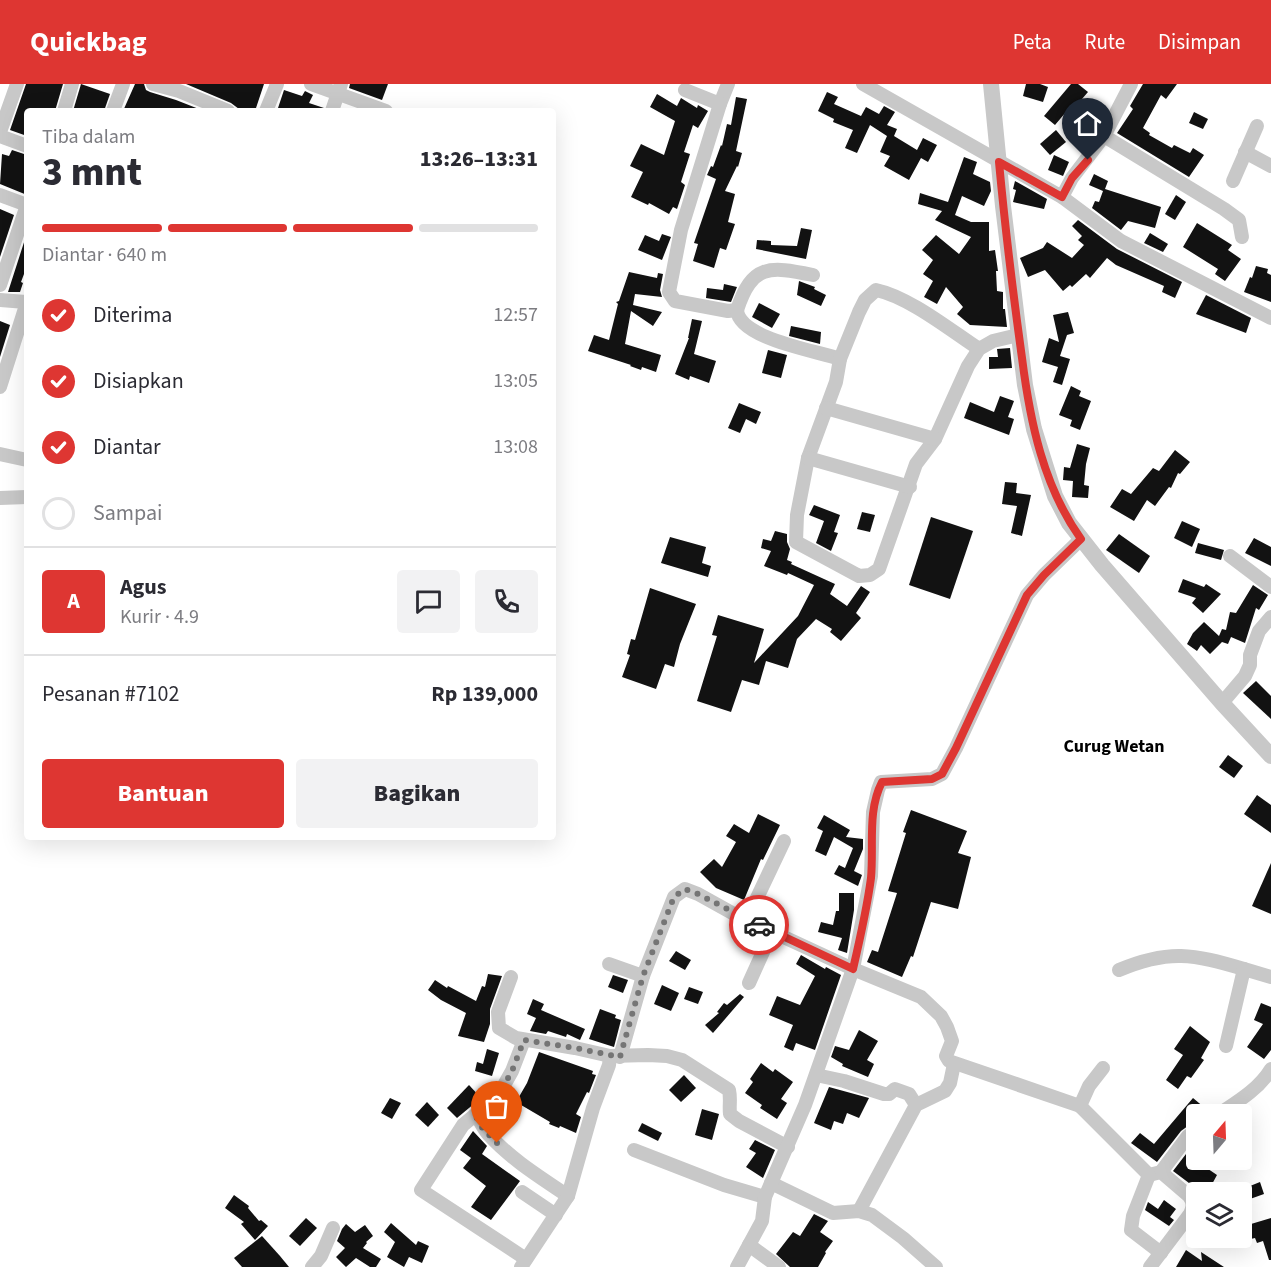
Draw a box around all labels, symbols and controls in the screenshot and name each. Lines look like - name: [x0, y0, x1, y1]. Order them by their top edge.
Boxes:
- text: Quickbag: [30, 22, 147, 62]
- text: Peta: [1013, 27, 1051, 57]
- text: Rute: [1084, 27, 1125, 57]
- text: Disimpan: [1158, 27, 1241, 57]
- pin: [1062, 98, 1113, 160]
- icon: home: [1071, 107, 1104, 140]
- text: Tiba dalam: [42, 123, 135, 151]
- text: 13:26–13:31: [420, 143, 538, 175]
- text: 3 mnt: [42, 145, 142, 201]
- text: Diantar · 640 m: [42, 241, 167, 269]
- icon: check: [42, 299, 75, 332]
- text: Diterima: [93, 299, 172, 331]
- text: 12:57: [493, 301, 538, 329]
- icon: check: [42, 365, 75, 398]
- text: Disiapkan: [93, 365, 184, 397]
- text: 13:05: [493, 367, 538, 395]
- icon: check: [42, 431, 75, 464]
- text: Diantar: [93, 431, 161, 463]
- text: 13:08: [493, 433, 538, 461]
- text: Sampai: [93, 497, 162, 529]
- button: chat: [397, 570, 460, 633]
- button: phone: [475, 570, 538, 633]
- text: Agus: [120, 571, 167, 603]
- text: A: [67, 585, 80, 617]
- text: Kurir · 4.9: [120, 603, 199, 631]
- text: Pesanan #7102: [42, 678, 179, 710]
- text: Rp 139,000: [431, 678, 538, 710]
- district label: Curug Wetan: [1063, 734, 1165, 759]
- button: Bantuan: [42, 759, 284, 828]
- button: Bagikan: [296, 759, 538, 828]
- courier: [729, 895, 789, 955]
- icon: car: [743, 909, 776, 942]
- pin: [471, 1081, 522, 1143]
- icon: bag: [480, 1090, 513, 1123]
- north arrow: [1186, 1104, 1252, 1170]
- map controls: [1186, 1104, 1252, 1248]
- button: layers: [1186, 1182, 1252, 1248]

